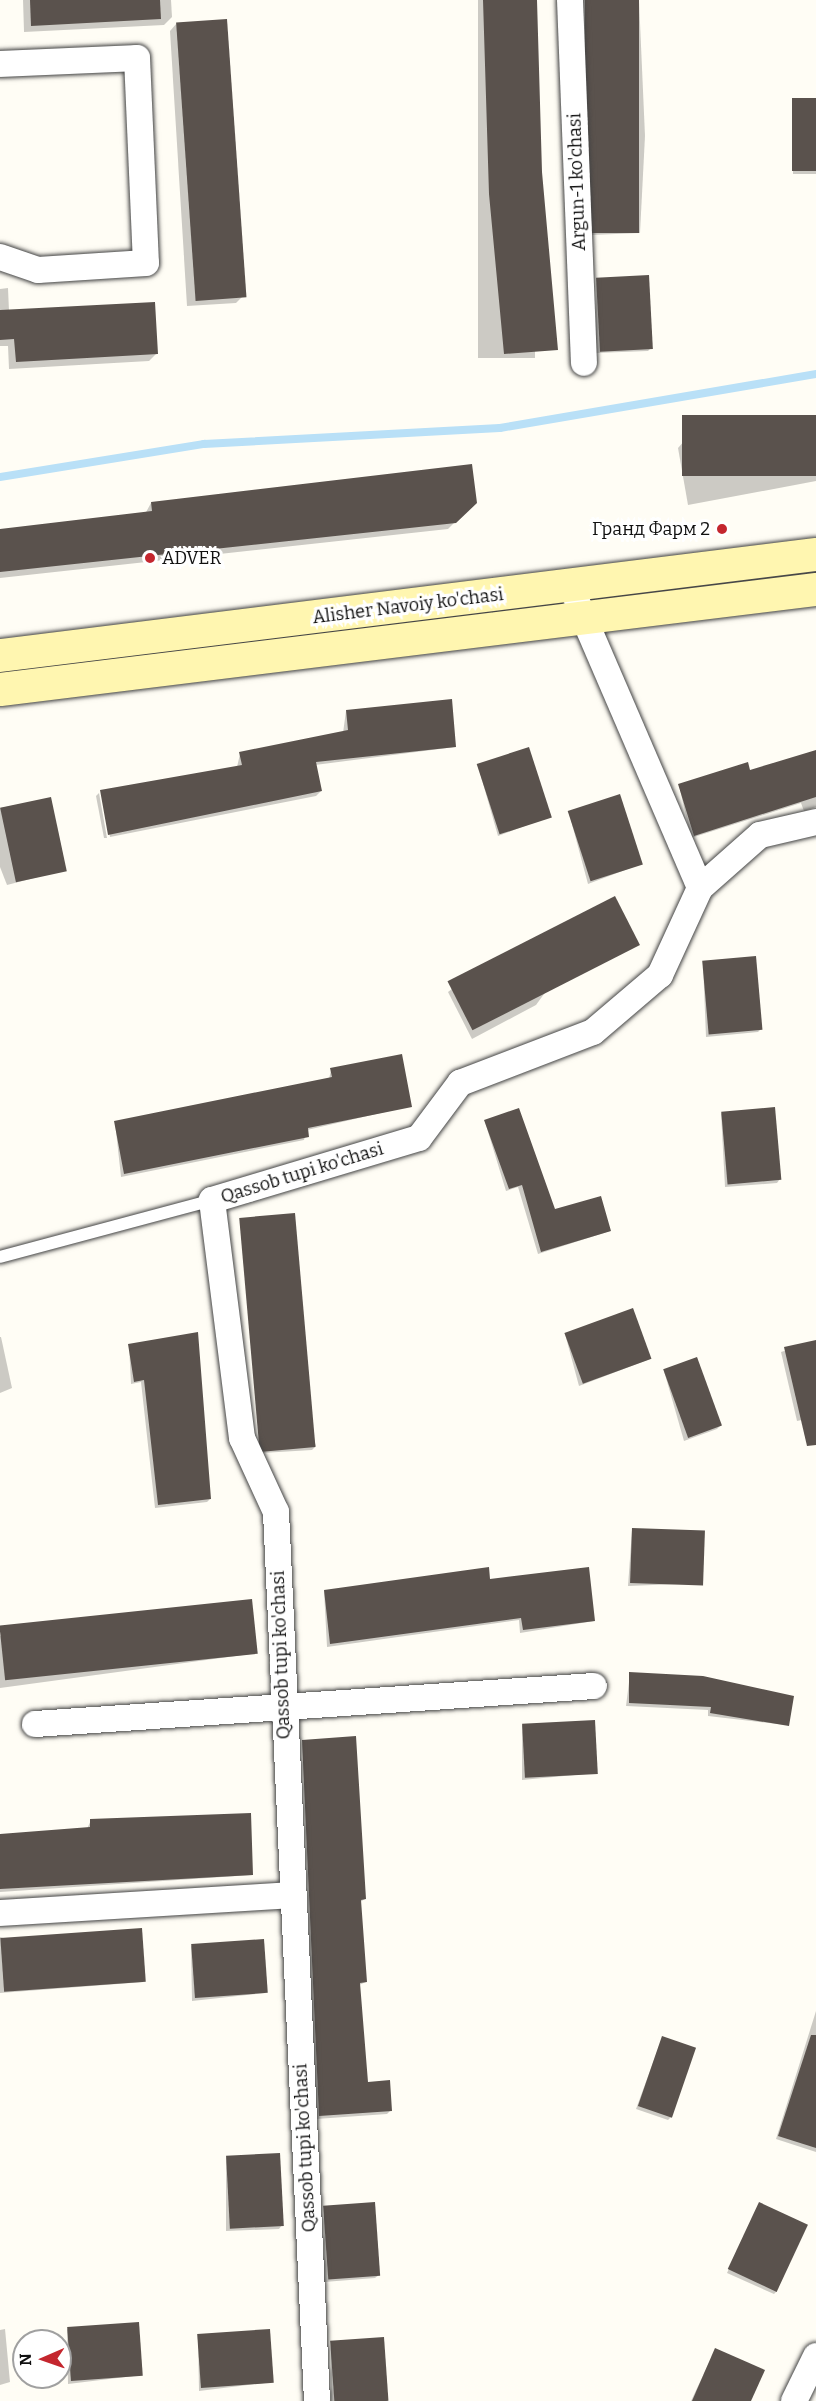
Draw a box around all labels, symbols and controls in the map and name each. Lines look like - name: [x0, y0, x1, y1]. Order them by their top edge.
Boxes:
- street label: Argun-1 ko'chasi: [564, 113, 590, 251]
- place label: Гранд Фарм 2: [592, 518, 710, 540]
- marker: Гранд Фарм 2: [715, 522, 729, 536]
- place label: ADVER: [162, 547, 221, 569]
- marker: ADVER: [143, 551, 157, 565]
- street label: Alisher Navoiy ko'chasi: [311, 584, 505, 628]
- street label: Qassob tupi ko'chasi: [218, 1138, 386, 1208]
- street label: Qassob tupi ko'chasi: [267, 1570, 295, 1740]
- street label: Qassob tupi ko'chasi: [290, 2063, 320, 2233]
- north arrow: [12, 2329, 72, 2389]
- text: N: [16, 2353, 35, 2366]

